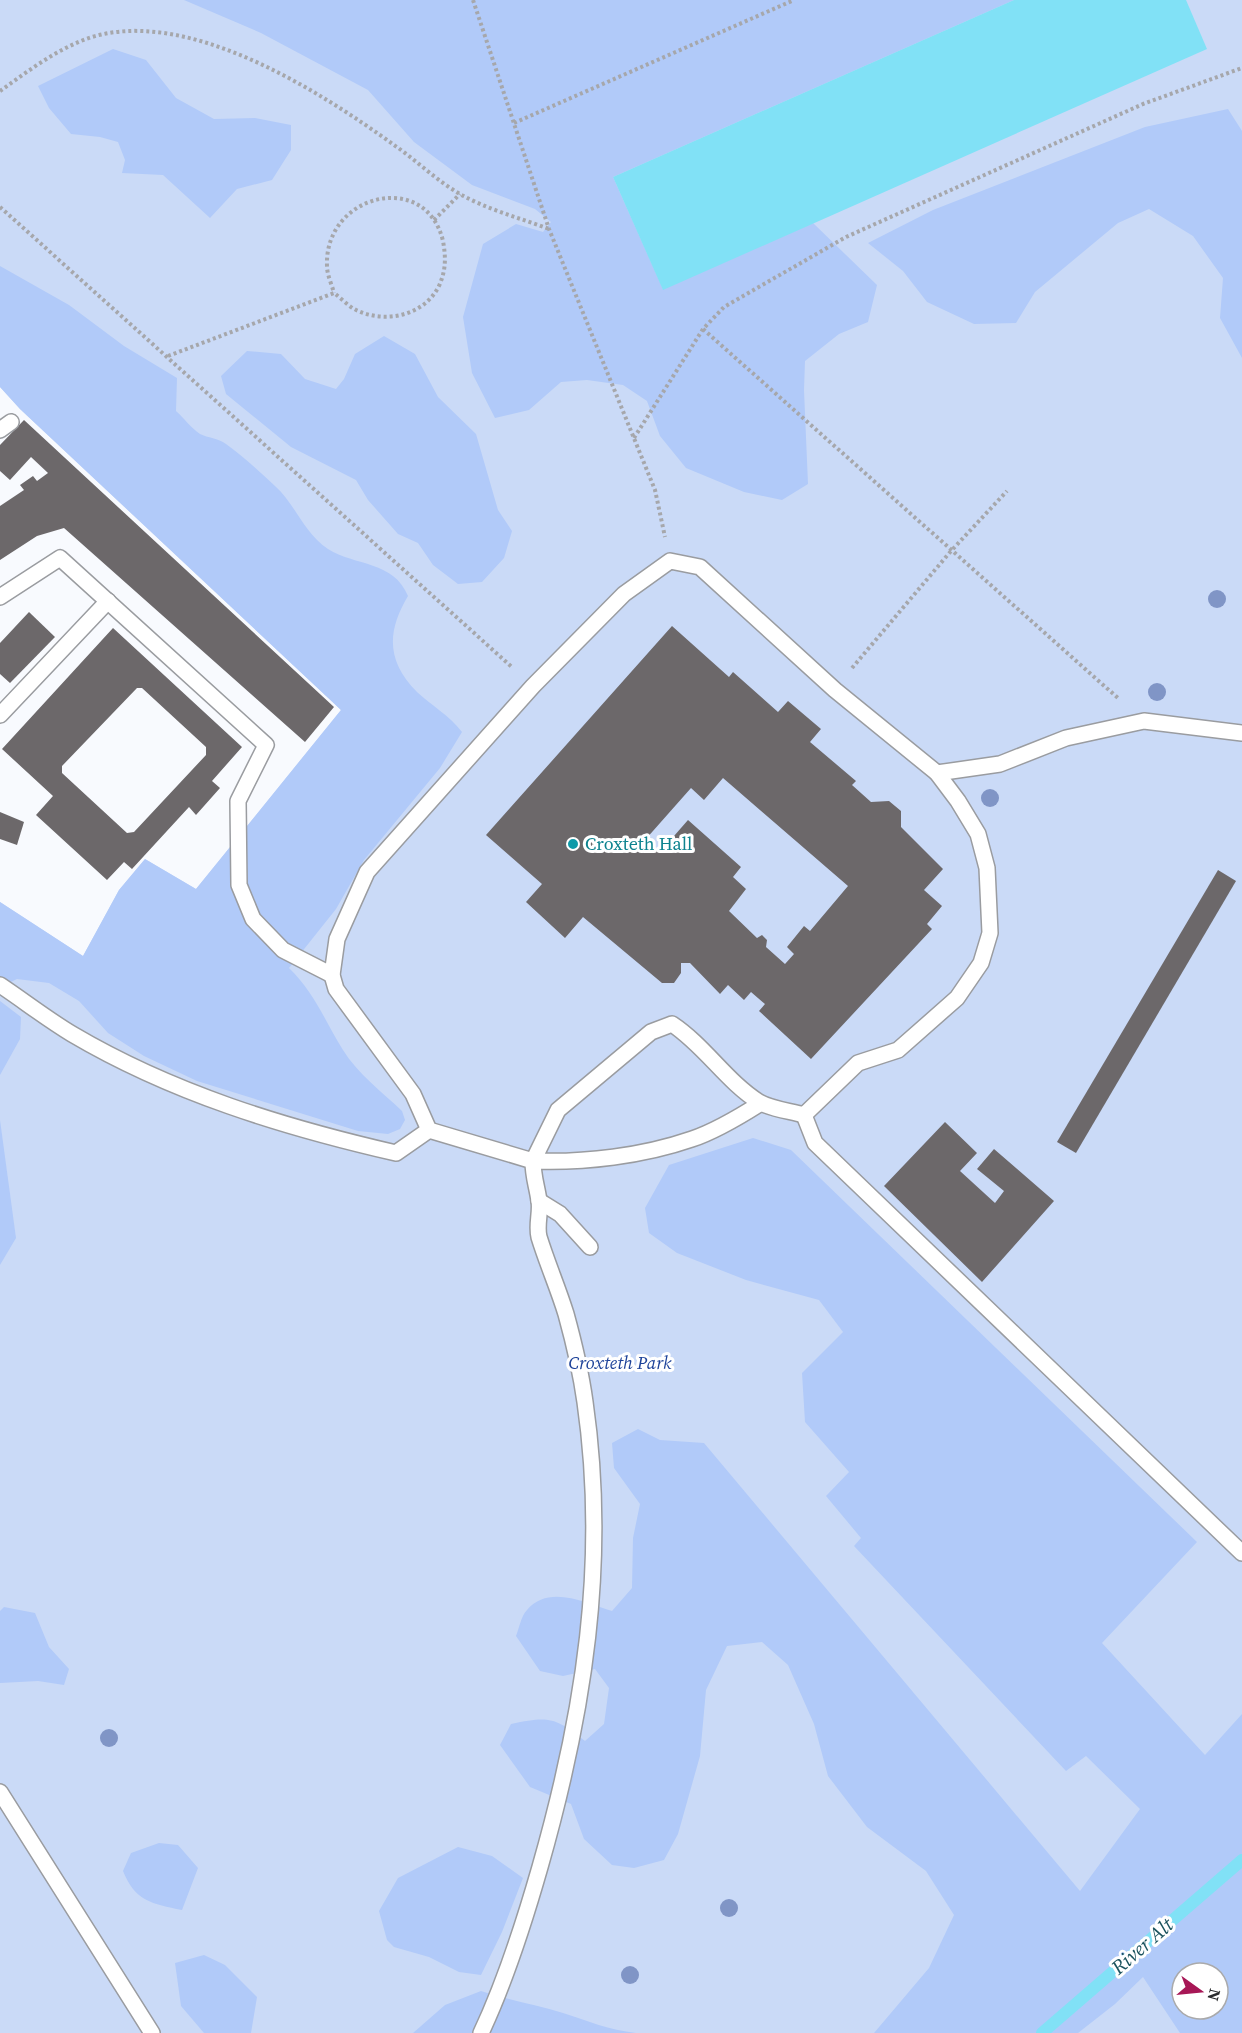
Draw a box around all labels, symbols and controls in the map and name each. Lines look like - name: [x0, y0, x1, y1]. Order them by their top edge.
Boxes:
- place label: Croxteth Hall: [585, 831, 692, 856]
- marker: Croxteth Hall: [566, 837, 580, 851]
- park label: Croxteth Park: [568, 1350, 672, 1375]
- water label: River Alt: [1104, 1910, 1180, 1981]
- north arrow: [1170, 1961, 1230, 2021]
- text: N: [1202, 1986, 1227, 2004]

